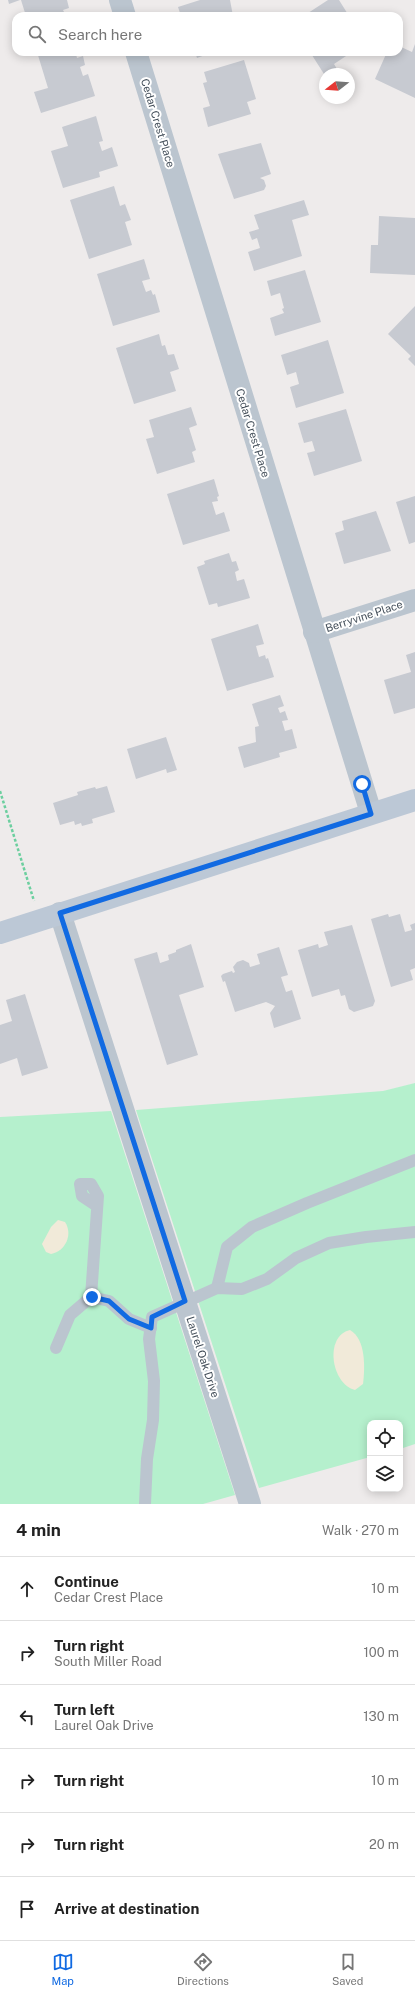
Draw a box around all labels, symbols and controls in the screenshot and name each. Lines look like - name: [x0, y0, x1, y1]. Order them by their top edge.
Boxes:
- search box: [12, 12, 403, 56]
- icon: search: [26, 23, 48, 45]
- text: Search here: [58, 26, 142, 43]
- north arrow: [319, 68, 355, 104]
- street label: Cedar Crest Place: [139, 77, 177, 169]
- street label: Cedar Crest Place: [234, 387, 272, 479]
- street label: Berryvine Place: [324, 598, 404, 634]
- route start: [353, 775, 371, 793]
- route end: [83, 1288, 101, 1306]
- street label: Laurel Oak Drive: [184, 1315, 222, 1399]
- map controls: [367, 1420, 403, 1492]
- button: locate: [367, 1420, 403, 1456]
- button: layers: [367, 1456, 403, 1492]
- text: 4 min: [16, 1520, 61, 1540]
- text: Walk · 270 m: [322, 1523, 399, 1538]
- text: Continue: [54, 1573, 119, 1590]
- icon: ahead: [16, 1578, 38, 1600]
- text: 10 m: [371, 1581, 399, 1596]
- text: Cedar Crest Place: [54, 1590, 163, 1605]
- text: Turn right: [54, 1637, 124, 1654]
- icon: right: [16, 1642, 38, 1664]
- text: 100 m: [363, 1645, 399, 1660]
- text: South Miller Road: [54, 1654, 162, 1669]
- text: Turn left: [54, 1701, 115, 1718]
- icon: left: [16, 1706, 38, 1728]
- text: 130 m: [363, 1709, 399, 1724]
- text: Laurel Oak Drive: [54, 1718, 154, 1733]
- icon: right: [16, 1770, 38, 1792]
- text: Turn right: [54, 1772, 124, 1789]
- text: 10 m: [371, 1773, 399, 1788]
- icon: right: [16, 1834, 38, 1856]
- text: Turn right: [54, 1836, 124, 1853]
- text: 20 m: [369, 1837, 399, 1852]
- icon: arrive: [16, 1898, 38, 1920]
- text: Arrive at destination: [54, 1900, 199, 1917]
- tab: Map: [52, 1951, 74, 1987]
- tab: Directions: [177, 1951, 229, 1987]
- tab: Saved: [332, 1951, 363, 1987]

